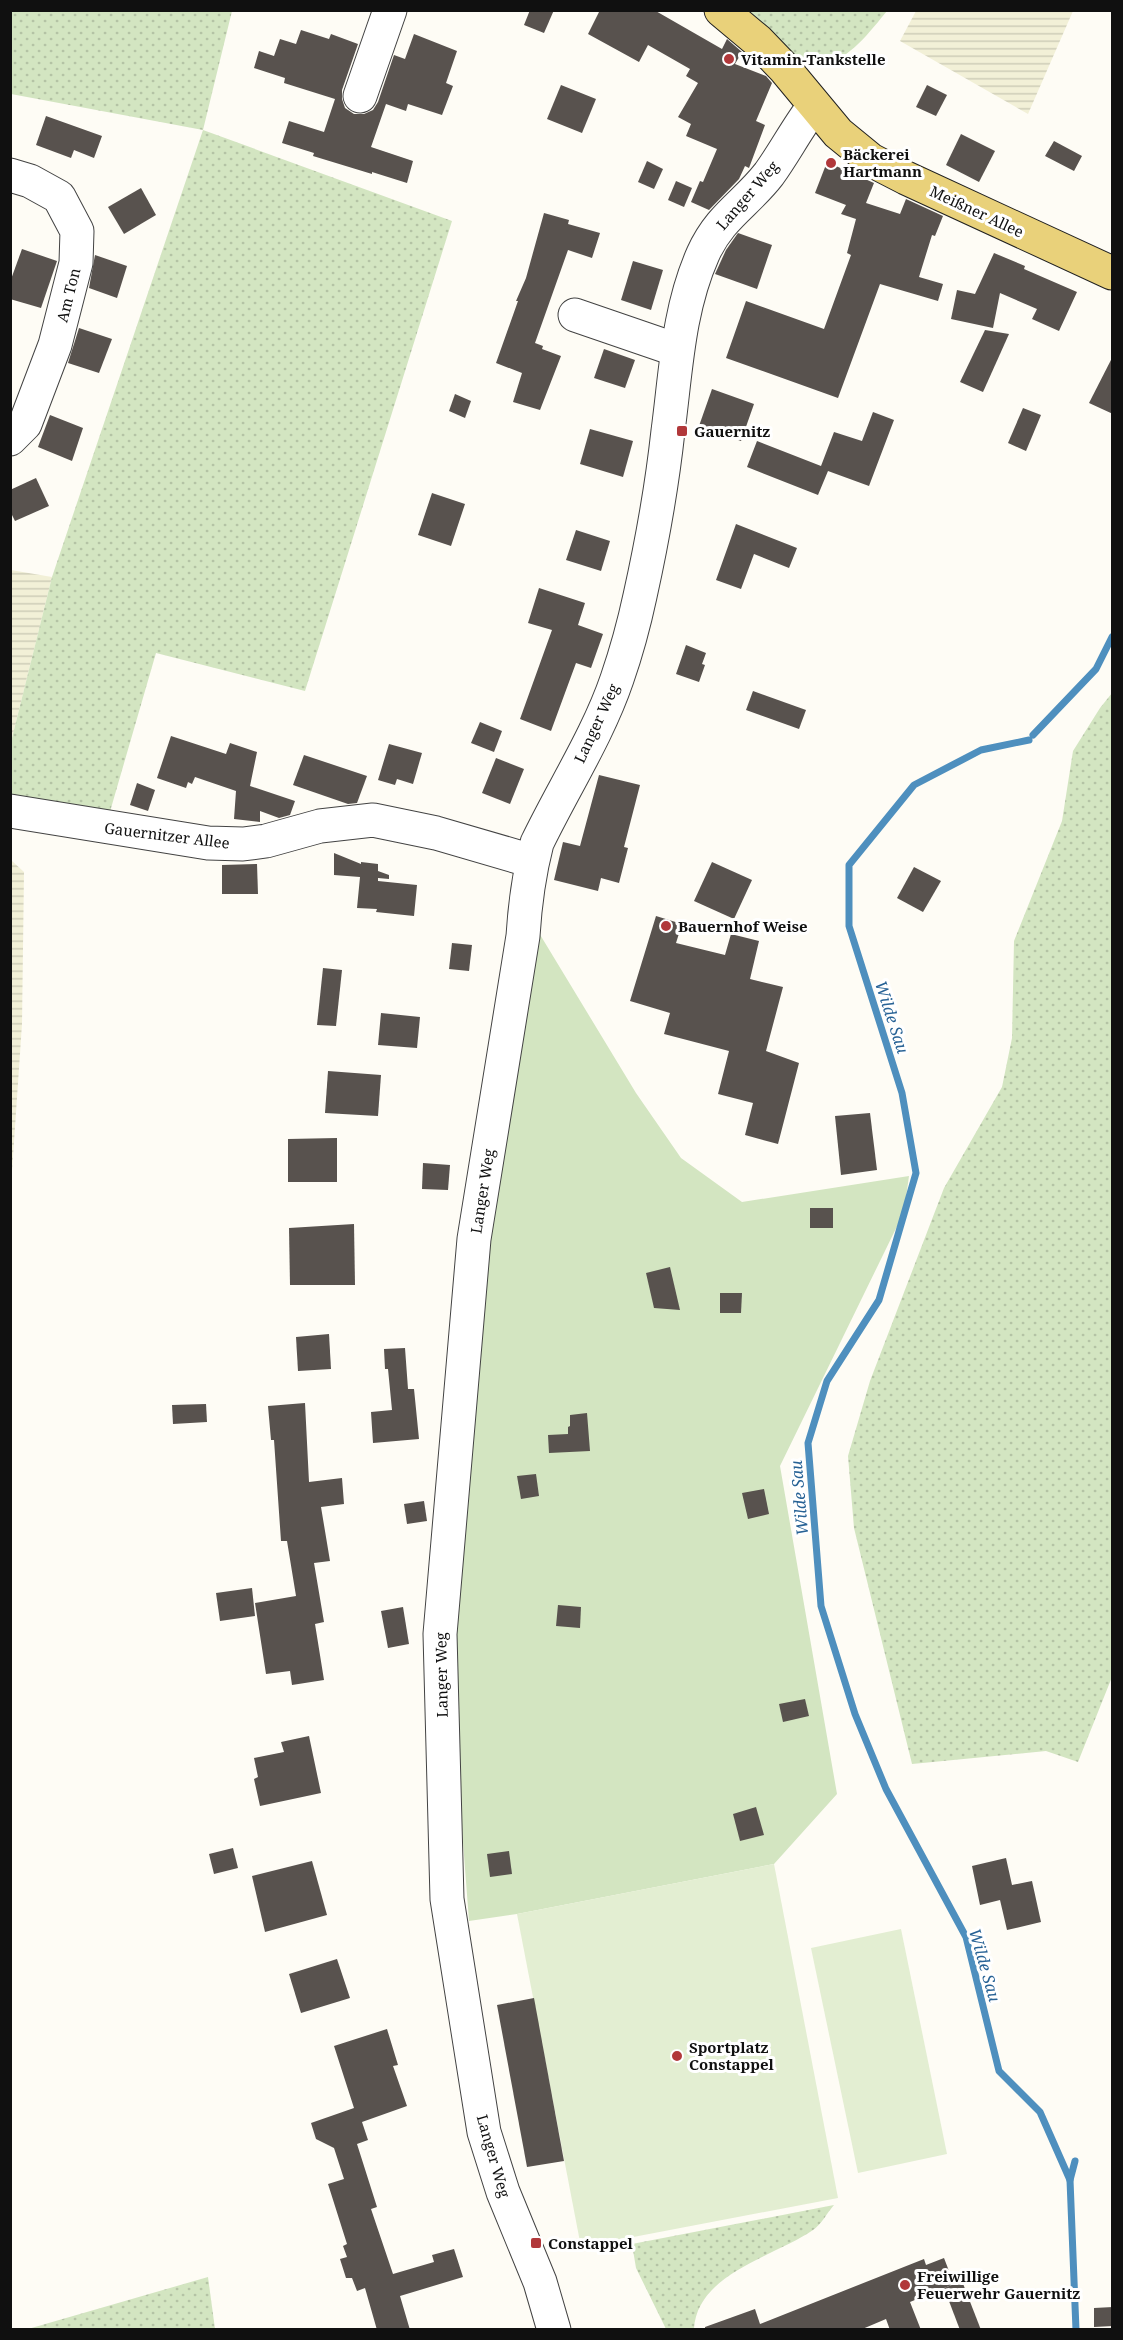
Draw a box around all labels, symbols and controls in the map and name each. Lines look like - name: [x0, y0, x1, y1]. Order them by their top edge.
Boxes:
- place label: Vitamin-Tankstelle: [741, 49, 885, 69]
- marker: Vitamin-Tankstelle: [722, 52, 736, 66]
- place label: Bäckerei Hartmann: [843, 144, 922, 181]
- street label: Langer Weg: [711, 156, 783, 234]
- marker: Bäckerei Hartmann: [824, 156, 838, 170]
- street label: Meißner Allee: [927, 181, 1027, 241]
- street label: Am Ton: [52, 265, 84, 324]
- place label: Gauernitz: [694, 421, 770, 441]
- marker: Gauernitz: [675, 424, 689, 438]
- street label: Langer Weg: [569, 680, 623, 766]
- street label: Gauernitzer Allee: [103, 817, 231, 853]
- place label: Bauernhof Weise: [678, 916, 808, 936]
- marker: Bauernhof Weise: [659, 919, 673, 933]
- water label: Wilde Sau: [870, 978, 914, 1057]
- street label: Langer Weg: [465, 1147, 499, 1235]
- water label: Wilde Sau: [785, 1459, 813, 1536]
- street label: Langer Weg: [430, 1632, 452, 1718]
- water label: Wilde Sau: [964, 1926, 1006, 2005]
- place label: Sportplatz Constappel: [689, 2037, 774, 2074]
- marker: Sportplatz Constappel: [670, 2049, 684, 2063]
- street label: Langer Weg: [473, 2112, 515, 2200]
- place label: Constappel: [548, 2233, 633, 2253]
- marker: Constappel: [529, 2236, 543, 2250]
- place label: Freiwillige Feuerwehr Gauernitz: [917, 2266, 1080, 2303]
- marker: Freiwillige Feuerwehr Gauernitz: [898, 2278, 912, 2292]

